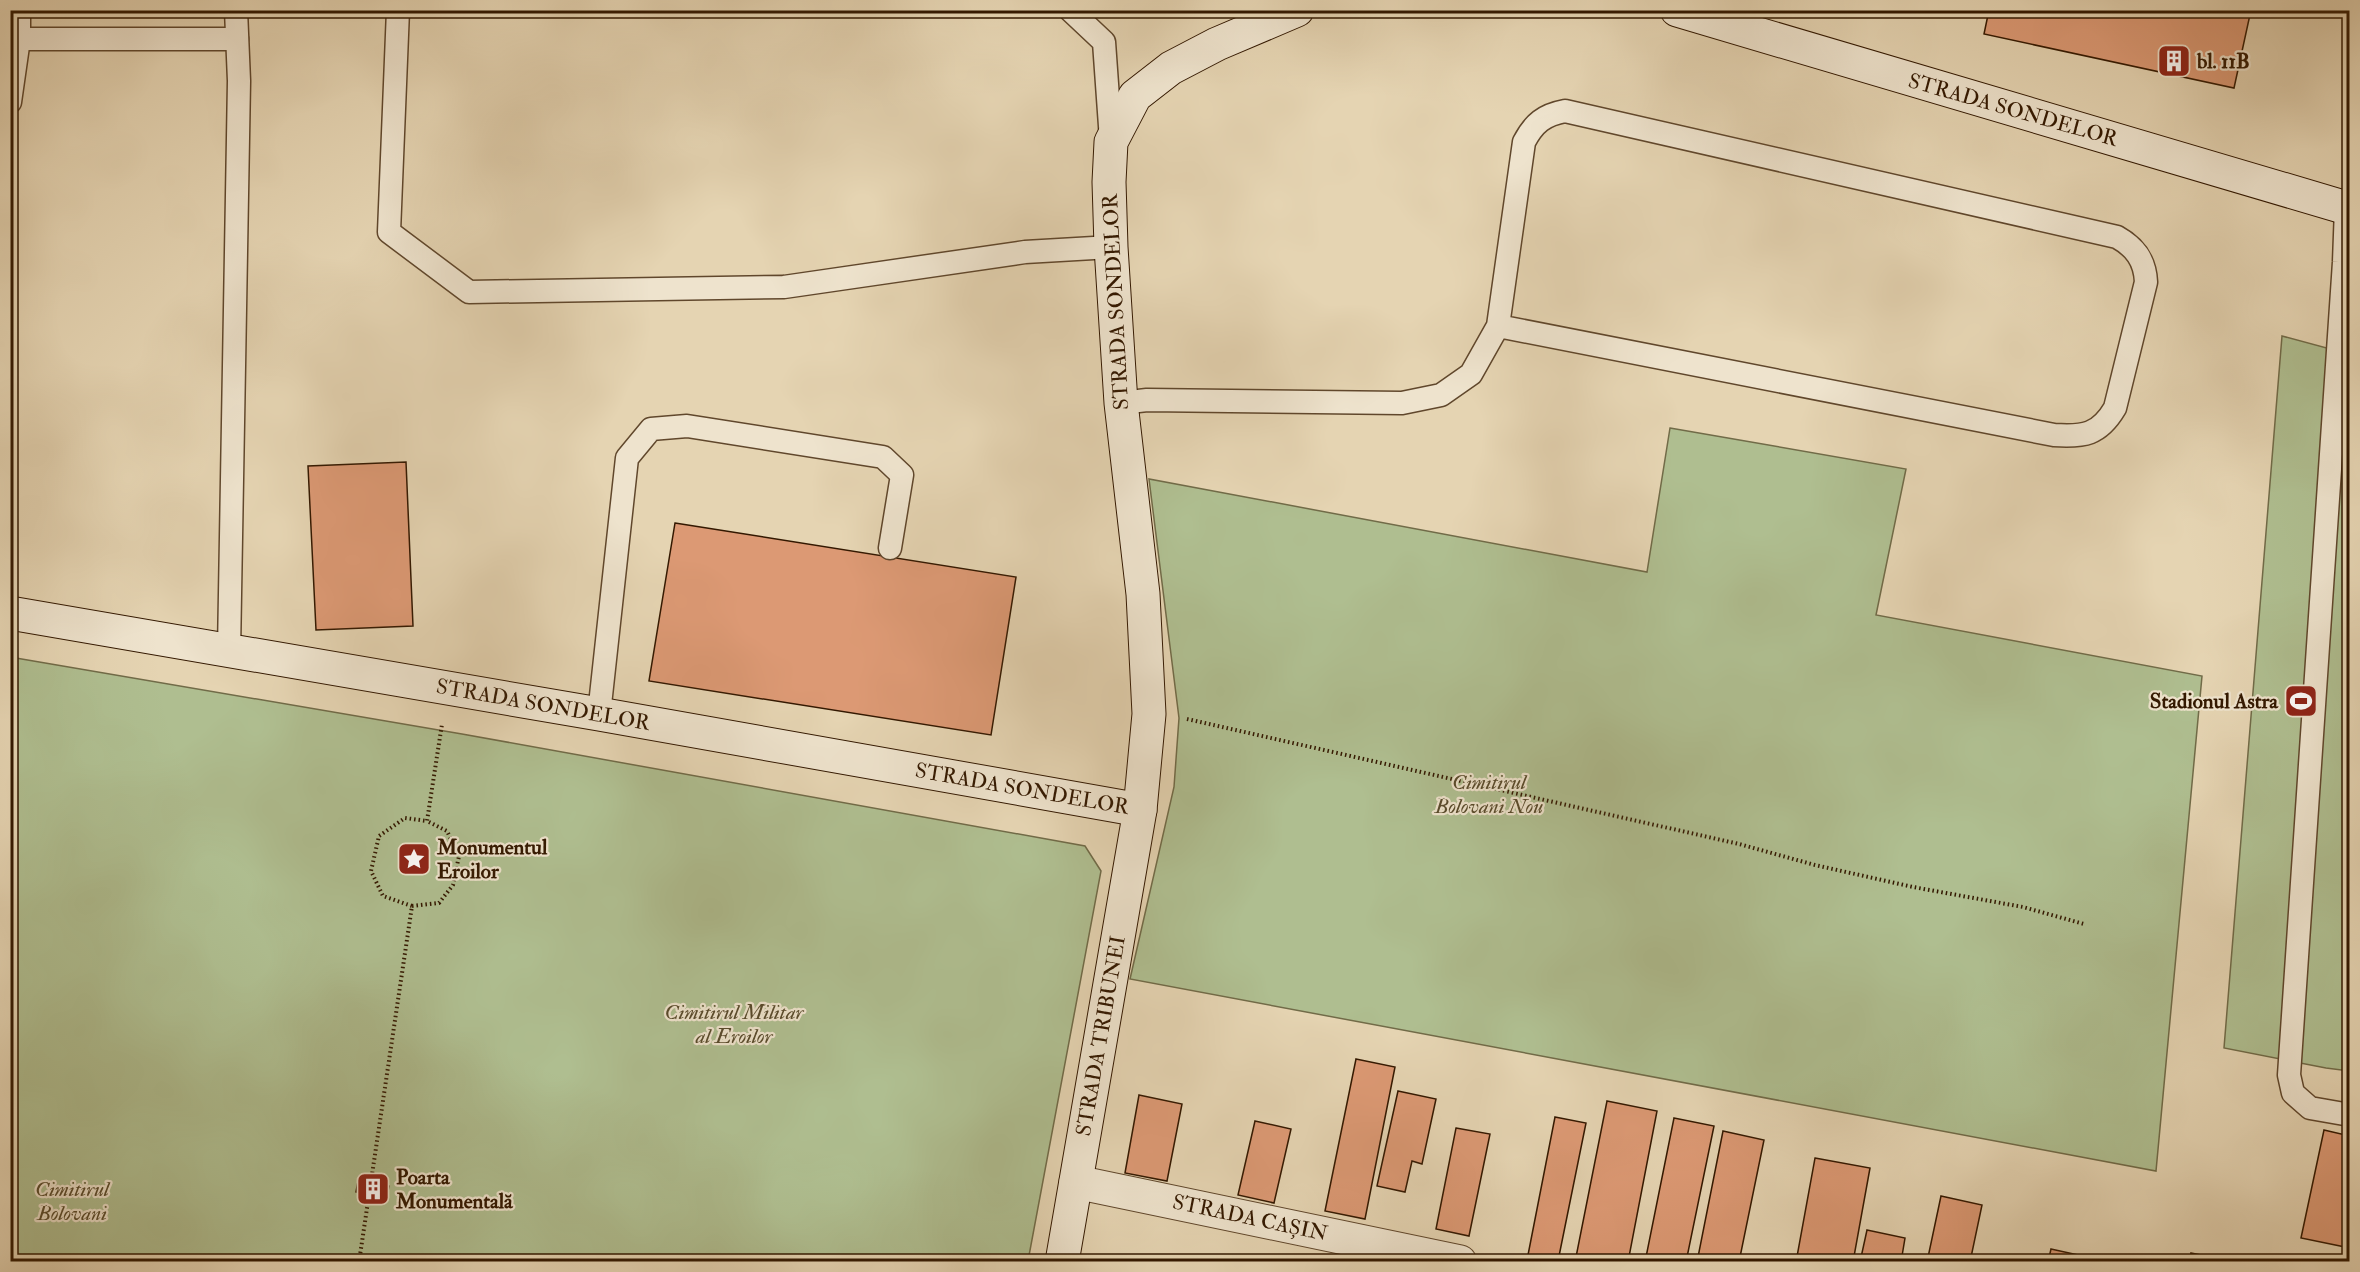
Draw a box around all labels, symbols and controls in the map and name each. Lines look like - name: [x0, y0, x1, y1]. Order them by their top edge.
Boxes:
- building icon: bl. 11B: [2156, 43, 2192, 79]
- place label: bl. 11B: [2196, 48, 2250, 75]
- street label: STRADA SONDELOR: [1905, 67, 2122, 153]
- street label: STRADA SONDELOR: [1097, 192, 1135, 411]
- street label: STRADA SONDELOR: [434, 673, 653, 737]
- sports icon: Stadionul Astra: [2283, 683, 2319, 719]
- place label: Stadionul Astra: [2150, 688, 2279, 715]
- street label: STRADA SONDELOR: [913, 757, 1132, 821]
- park label: Cimitirul Bolovani Nou: [1434, 769, 1543, 820]
- place label: Monumentul Eroilor: [436, 834, 548, 885]
- place icon: Monumentul Eroilor: [396, 841, 432, 877]
- street label: STRADA TRIBUNEI: [1070, 934, 1132, 1138]
- park label: Cimitirul Militar al Eroilor: [665, 999, 805, 1050]
- place label: Poarta Monumentală: [395, 1164, 514, 1215]
- building icon: Poarta Monumentală: [355, 1171, 391, 1207]
- park label: Cimitirul Bolovani: [35, 1176, 111, 1227]
- street label: STRADA CAȘIN: [1170, 1188, 1330, 1248]

